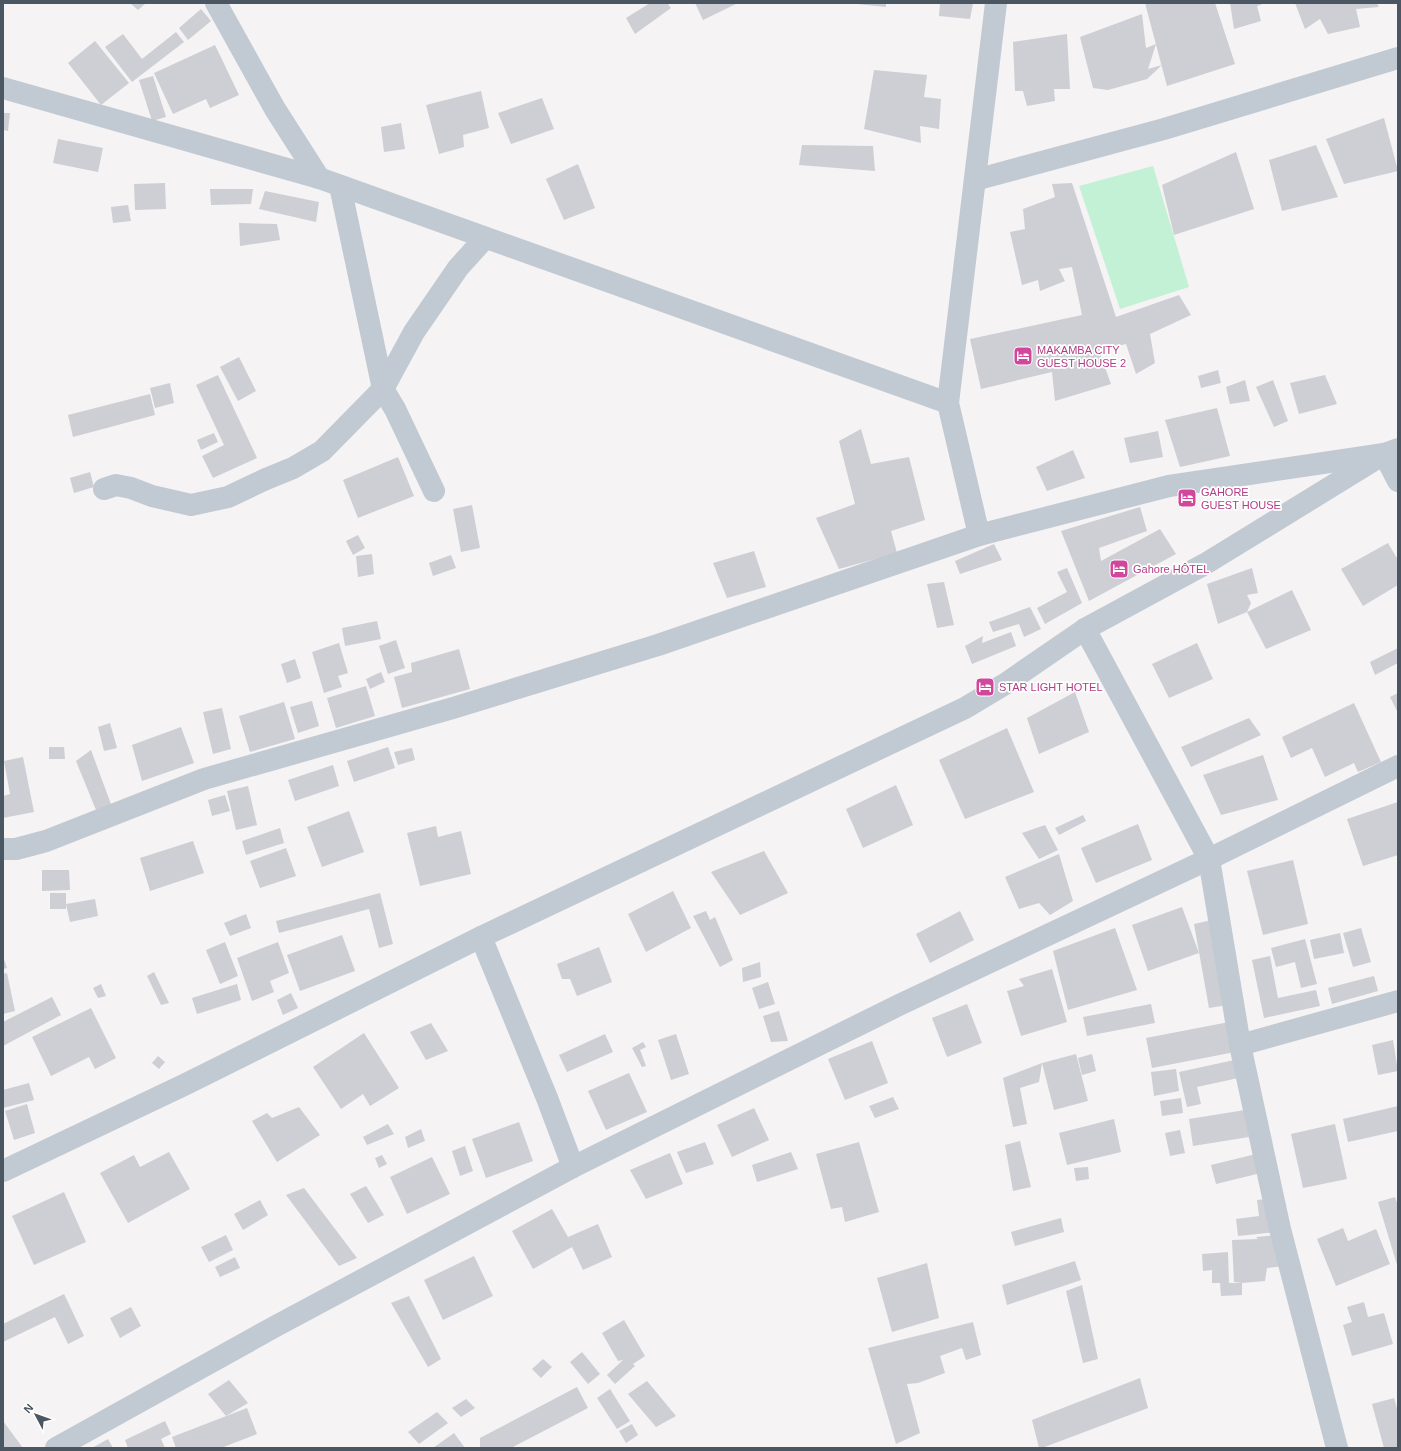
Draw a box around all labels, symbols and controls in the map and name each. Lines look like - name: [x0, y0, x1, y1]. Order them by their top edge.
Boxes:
- place label: MAKAMBA CITY GUEST HOUSE 2: [1037, 344, 1126, 369]
- hotel icon: MAKAMBA CITY GUEST HOUSE 2: [1012, 345, 1034, 367]
- place label: GAHORE GUEST HOUSE: [1201, 486, 1281, 511]
- hotel icon: GAHORE GUEST HOUSE: [1176, 487, 1198, 509]
- hotel icon: Gahore HÔTEL: [1108, 558, 1130, 580]
- place label: Gahore HÔTEL: [1133, 563, 1209, 575]
- hotel icon: STAR LIGHT HOTEL: [974, 676, 996, 698]
- place label: STAR LIGHT HOTEL: [999, 681, 1103, 693]
- north arrow: [16, 1395, 56, 1435]
- text: N: [21, 1401, 36, 1415]

